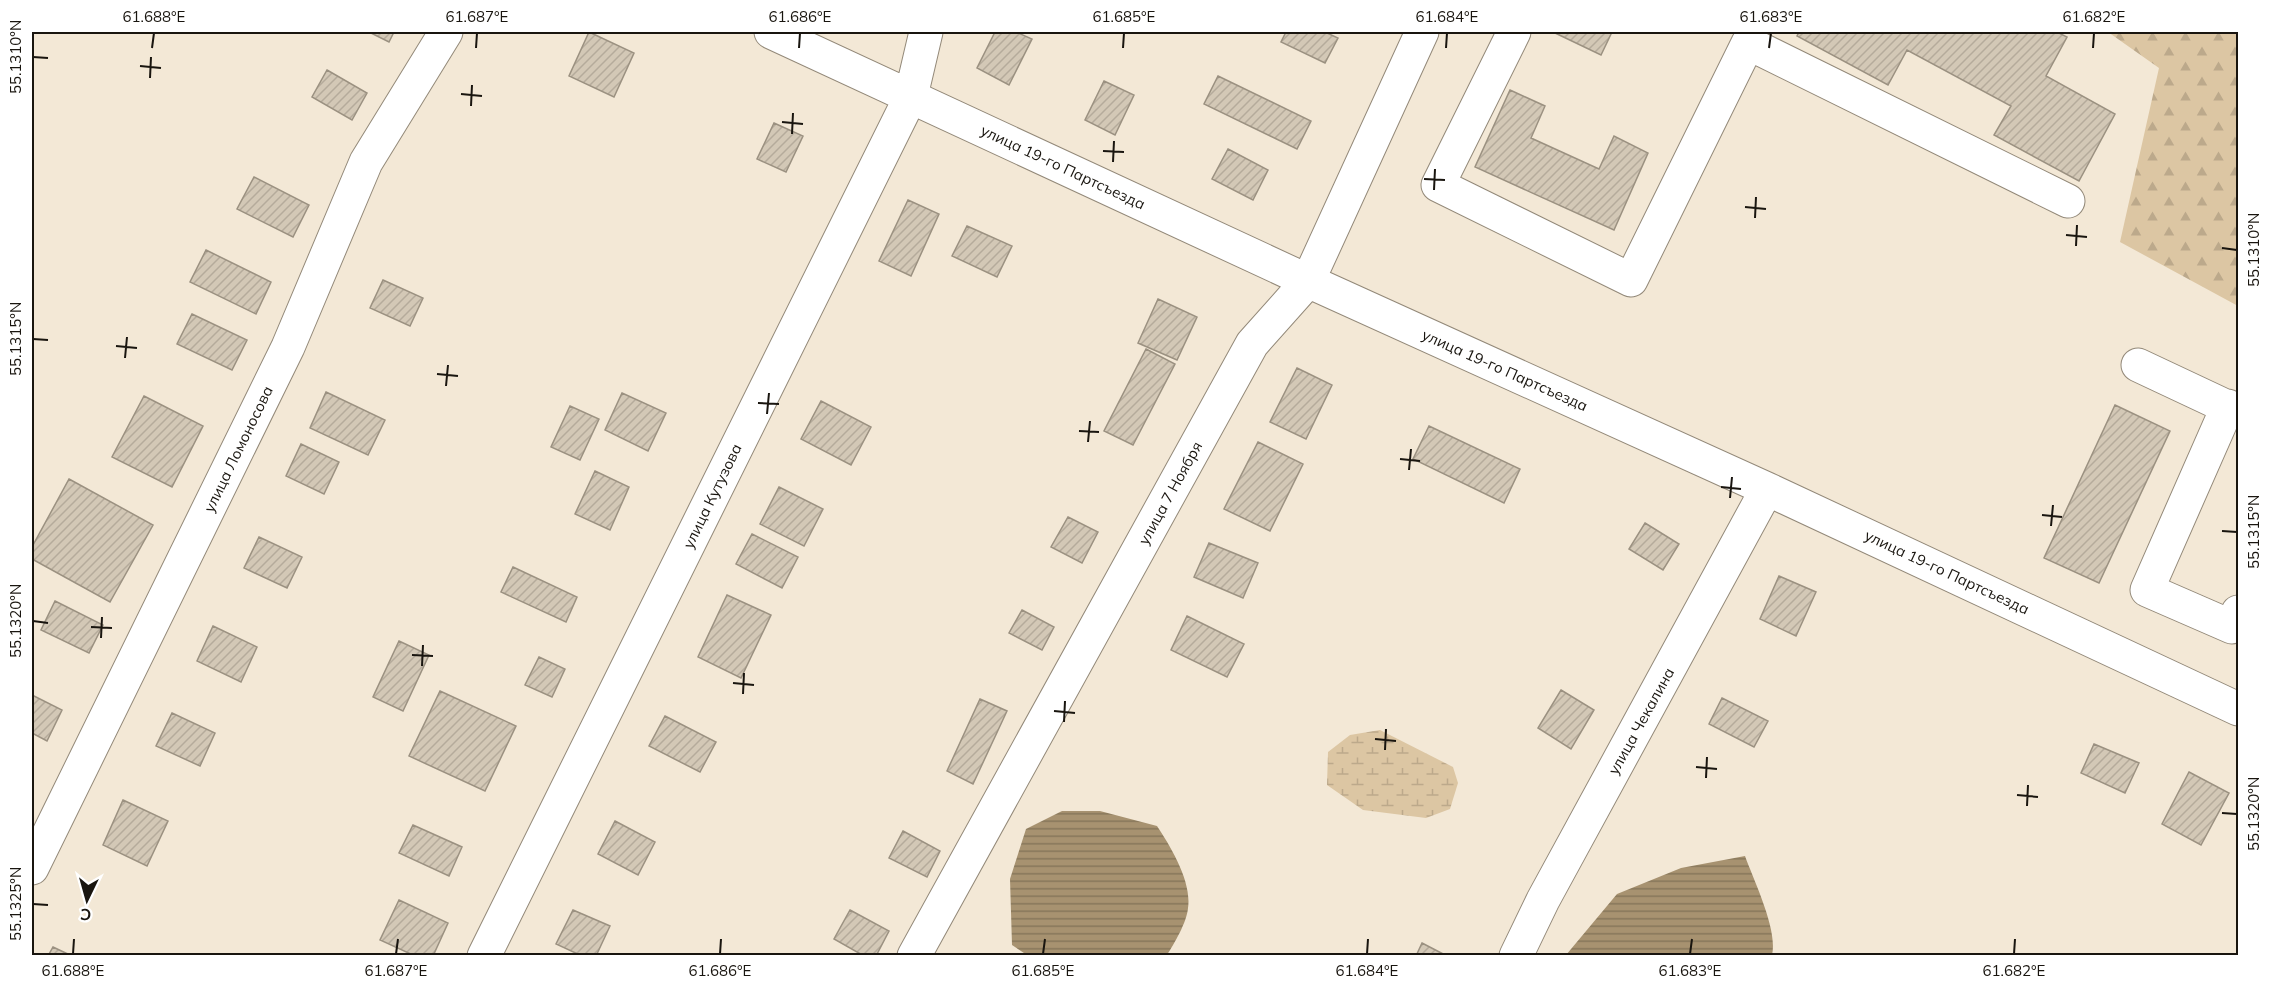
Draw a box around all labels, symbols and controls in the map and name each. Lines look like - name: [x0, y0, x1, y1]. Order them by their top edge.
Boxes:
- text: 61.688°E: [123, 7, 186, 26]
- text: 61.687°E: [446, 7, 509, 26]
- text: 61.686°E: [769, 7, 832, 26]
- text: 61.685°E: [1093, 7, 1156, 26]
- text: 61.684°E: [1416, 7, 1479, 26]
- text: 61.683°E: [1740, 7, 1803, 26]
- text: 61.682°E: [2063, 7, 2126, 26]
- text: 55.1310°N: [6, 20, 25, 94]
- street label: улица 19-го Партсъезда: [978, 120, 1148, 214]
- text: 55.1310°N: [2244, 213, 2263, 287]
- text: 55.1315°N: [6, 302, 25, 376]
- street label: улица 19-го Партсъезда: [1419, 325, 1591, 415]
- street label: улица Ломоносова: [199, 383, 277, 515]
- street label: улица 7 Ноября: [1134, 438, 1206, 548]
- street label: улица Кутузова: [678, 441, 746, 551]
- text: 55.1315°N: [2244, 495, 2263, 569]
- street label: улица 19-го Партсъезда: [1862, 525, 2032, 619]
- text: 55.1320°N: [6, 584, 25, 658]
- street label: улица Чекалина: [1604, 664, 1678, 778]
- text: 55.1320°N: [2244, 777, 2263, 851]
- text: 55.1325°N: [6, 867, 25, 941]
- north arrow: [57, 870, 117, 930]
- text: С: [79, 905, 92, 925]
- text: 61.688°E: [42, 961, 105, 980]
- text: 61.687°E: [365, 961, 428, 980]
- text: 61.686°E: [689, 961, 752, 980]
- text: 61.685°E: [1012, 961, 1075, 980]
- text: 61.684°E: [1336, 961, 1399, 980]
- text: 61.683°E: [1659, 961, 1722, 980]
- text: 61.682°E: [1983, 961, 2046, 980]

